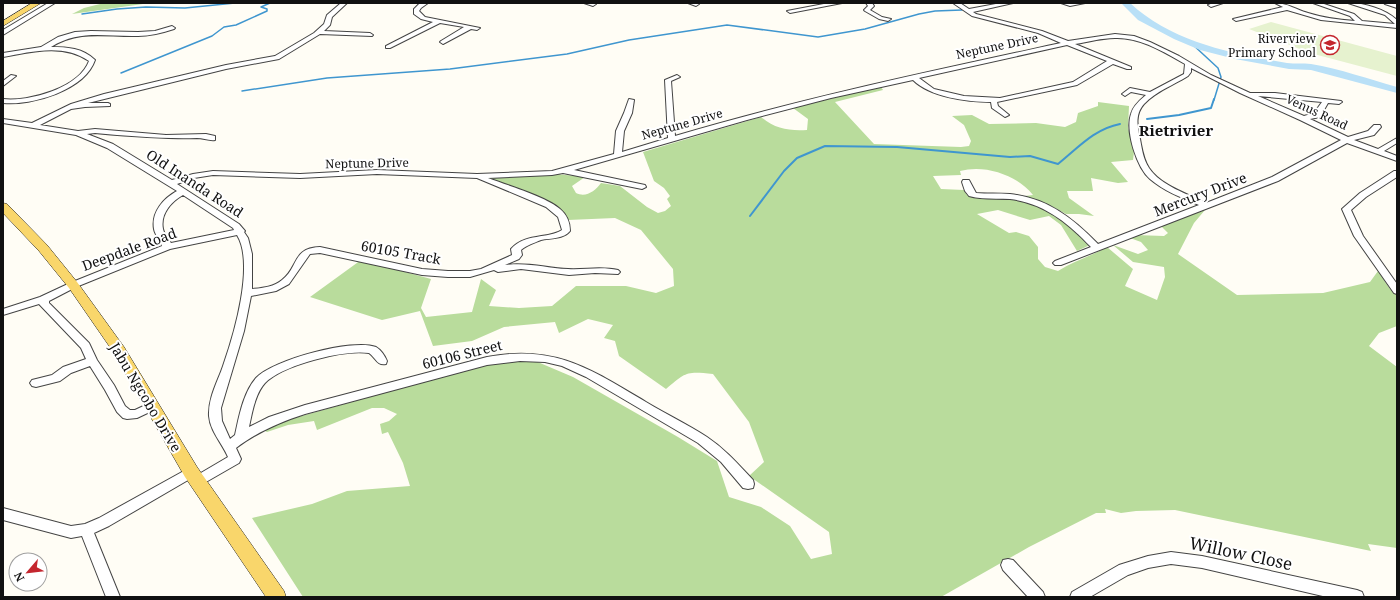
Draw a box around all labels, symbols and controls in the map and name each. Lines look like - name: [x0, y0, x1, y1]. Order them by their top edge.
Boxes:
- street label: Neptune Drive: [954, 29, 1040, 63]
- place label: Riverview Primary School: [1228, 30, 1317, 61]
- school or university icon: Riverview Primary School: [1319, 34, 1341, 56]
- street label: Venus Road: [1283, 90, 1351, 134]
- street label: Neptune Drive: [639, 104, 725, 144]
- district label: Rietrivier: [1139, 120, 1213, 140]
- street label: Old Inanda Road: [143, 145, 247, 222]
- street label: Neptune Drive: [325, 154, 409, 172]
- street label: Mercury Drive: [1151, 168, 1249, 220]
- street label: Deepdale Road: [79, 223, 179, 275]
- street label: 60105 Track: [360, 236, 443, 268]
- street label: 60106 Street: [420, 335, 504, 373]
- street label: Jabu Ngcobo Drive: [105, 338, 186, 455]
- street label: Willow Close: [1187, 531, 1295, 575]
- north arrow: [8, 552, 48, 592]
- text: N: [10, 569, 27, 584]

